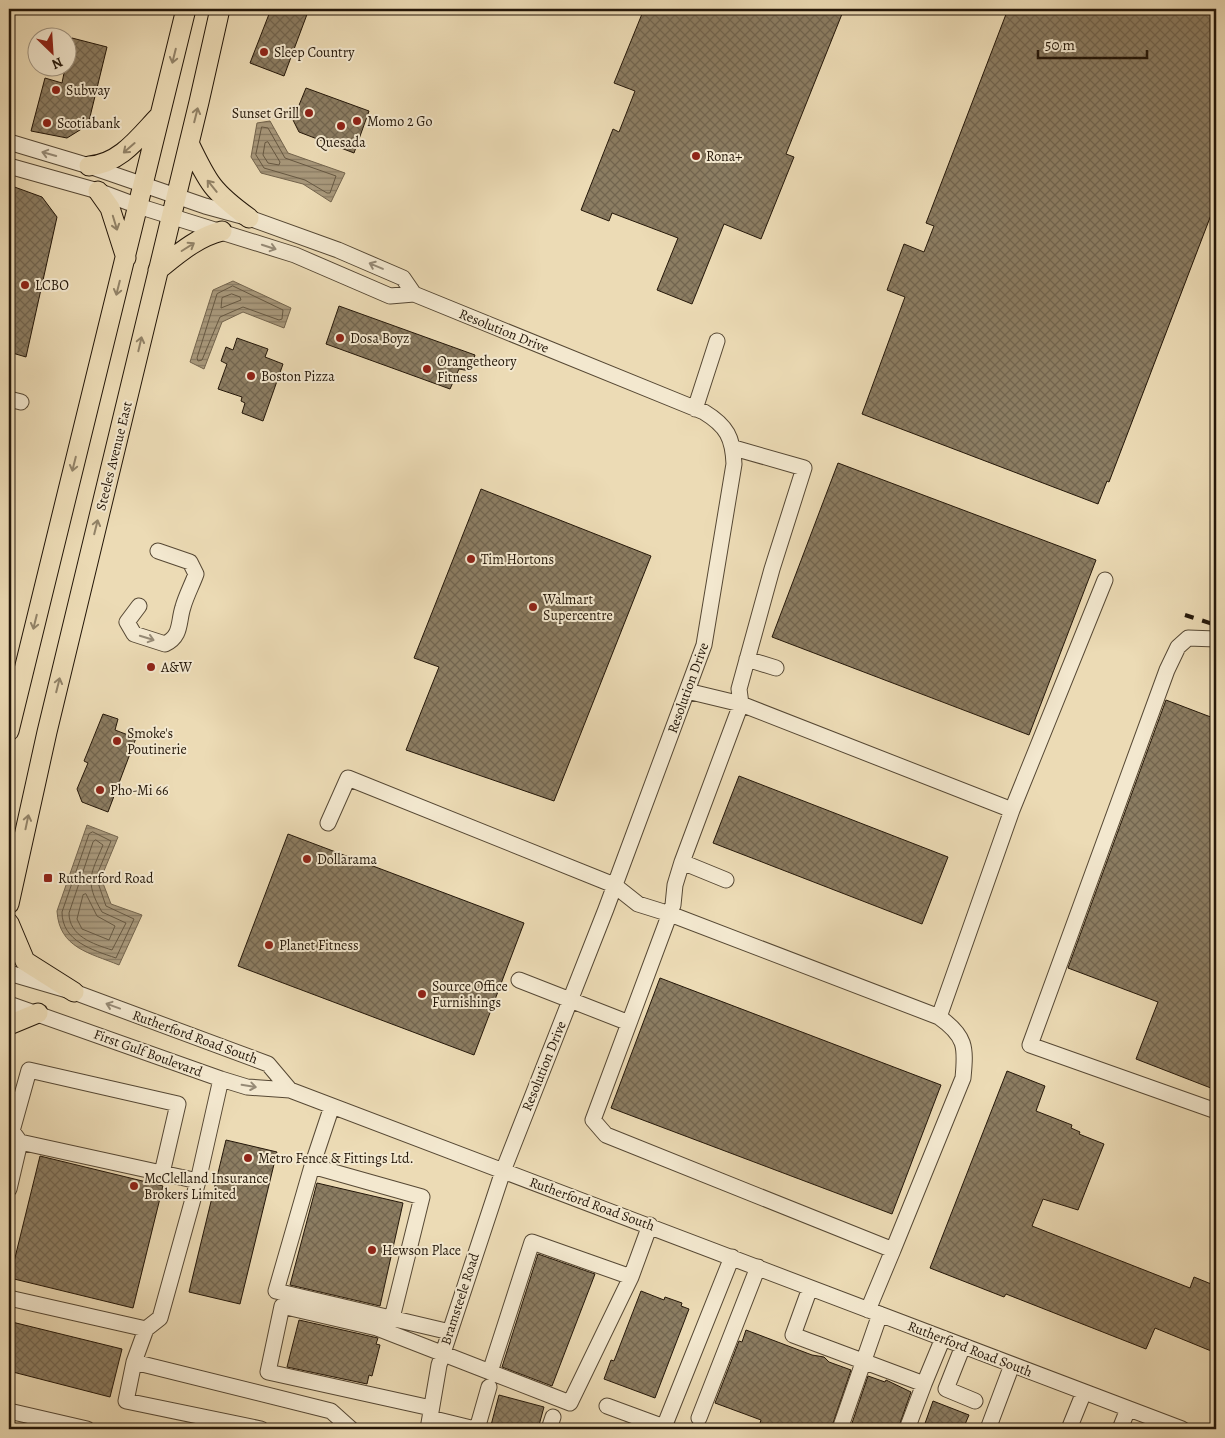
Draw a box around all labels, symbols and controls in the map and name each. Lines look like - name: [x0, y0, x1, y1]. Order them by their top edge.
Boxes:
- north arrow: [28, 28, 78, 78]
- scale bar: [1038, 28, 1146, 60]
- text: 50 m: [1045, 35, 1075, 55]
- place label: Sleep Country: [274, 43, 355, 62]
- marker: Sleep Country: [258, 46, 270, 58]
- one-way arrow: [169, 48, 178, 64]
- text: N: [49, 53, 66, 74]
- place label: Subway: [66, 81, 111, 100]
- marker: Subway: [50, 84, 62, 96]
- place label: Sunset Grill: [232, 104, 300, 123]
- marker: Sunset Grill: [303, 107, 315, 119]
- one-way arrow: [192, 108, 201, 124]
- place label: Momo 2 Go: [367, 112, 432, 131]
- place label: Scotiabank: [57, 114, 120, 133]
- marker: Momo 2 Go: [351, 115, 363, 127]
- marker: Scotiabank: [41, 117, 53, 129]
- marker: Quesada: [335, 120, 347, 132]
- place label: Quesada: [316, 133, 366, 152]
- one-way arrow: [122, 142, 135, 153]
- place label: Rona+: [706, 147, 742, 166]
- one-way arrow: [41, 149, 57, 159]
- marker: Rona+: [690, 150, 702, 162]
- one-way arrow: [206, 180, 217, 193]
- one-way arrow: [110, 214, 120, 230]
- one-way arrow: [180, 241, 194, 251]
- one-way arrow: [260, 242, 276, 252]
- one-way arrow: [369, 261, 384, 271]
- place label: LCBO: [35, 276, 69, 295]
- marker: LCBO: [19, 279, 31, 291]
- one-way arrow: [113, 279, 122, 295]
- street label: Resolution Drive: [456, 304, 552, 358]
- place label: Dosa Boyz: [350, 329, 409, 348]
- marker: Dosa Boyz: [334, 332, 346, 344]
- one-way arrow: [136, 337, 145, 353]
- place label: Orangetheory Fitness: [437, 352, 517, 387]
- marker: Orangetheory Fitness: [421, 363, 433, 375]
- place label: Boston Pizza: [261, 367, 335, 386]
- marker: Boston Pizza: [245, 370, 257, 382]
- street label: Steeles Avenue East: [91, 399, 137, 513]
- one-way arrow: [68, 455, 78, 471]
- one-way arrow: [92, 519, 102, 535]
- place label: Tim Hortons: [481, 550, 554, 569]
- marker: Tim Hortons: [465, 553, 477, 565]
- place label: Walmart Supercentre: [542, 590, 613, 625]
- marker: Walmart Supercentre: [527, 601, 539, 613]
- one-way arrow: [30, 613, 39, 629]
- one-way arrow: [139, 634, 155, 644]
- street label: Resolution Drive: [663, 640, 713, 736]
- place label: A&W: [160, 658, 193, 677]
- marker: A&W: [145, 661, 157, 673]
- one-way arrow: [54, 677, 63, 693]
- place label: Smoke's Poutinerie: [127, 724, 187, 759]
- marker: Smoke's Poutinerie: [111, 735, 123, 747]
- place label: Pho-Mi 66: [110, 781, 168, 800]
- marker: Pho-Mi 66: [94, 784, 106, 796]
- one-way arrow: [23, 814, 32, 830]
- place label: Dollarama: [317, 850, 378, 869]
- marker: Dollarama: [301, 853, 313, 865]
- place label: Rutherford Road: [58, 869, 154, 888]
- marker: Rutherford Road: [42, 872, 54, 884]
- place label: Planet Fitness: [279, 936, 359, 955]
- marker: Planet Fitness: [263, 939, 275, 951]
- place label: Source Office Furnishings: [432, 977, 508, 1012]
- marker: Source Office Furnishings: [416, 988, 428, 1000]
- one-way arrow: [106, 1001, 121, 1010]
- street label: Rutherford Road South: [130, 1005, 261, 1069]
- street label: Resolution Drive: [517, 1018, 571, 1114]
- street label: First Gulf Boulevard: [91, 1025, 205, 1082]
- one-way arrow: [241, 1082, 257, 1092]
- place label: Metro Fence & Fittings Ltd.: [258, 1149, 414, 1168]
- marker: Metro Fence & Fittings Ltd.: [242, 1152, 254, 1164]
- place label: McClelland Insurance Brokers Limited: [144, 1169, 269, 1204]
- street label: Rutherford Road South: [527, 1172, 658, 1236]
- marker: McClelland Insurance Brokers Limited: [128, 1180, 140, 1192]
- place label: Hewson Place: [382, 1241, 461, 1260]
- marker: Hewson Place: [366, 1244, 378, 1256]
- street label: Bramsteele Road: [436, 1250, 484, 1348]
- street label: Rutherford Road South: [905, 1316, 1036, 1382]

